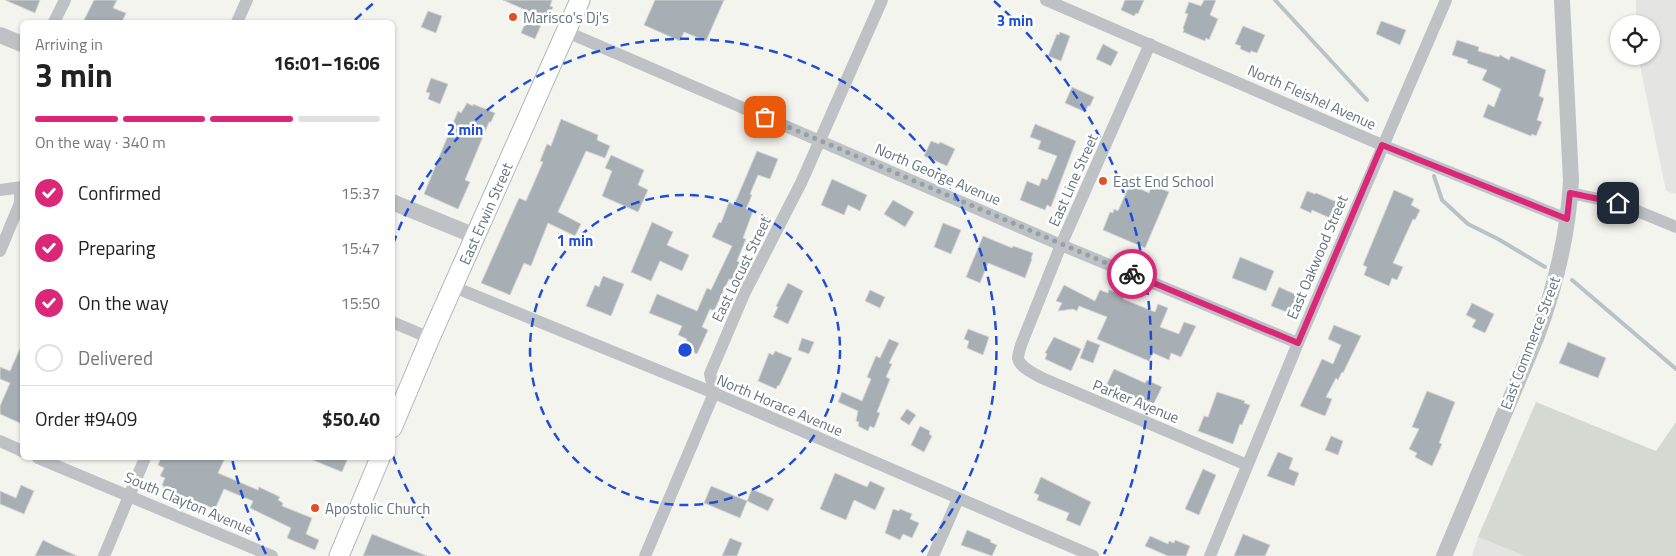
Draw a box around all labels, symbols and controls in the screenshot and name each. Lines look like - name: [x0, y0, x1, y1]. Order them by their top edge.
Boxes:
- place label: Marisco's Dj's: [523, 6, 609, 29]
- text: 3 min: [997, 9, 1033, 32]
- marker: Marisco's Dj's: [507, 11, 519, 23]
- map controls: [1610, 15, 1660, 65]
- button: locate: [1610, 15, 1660, 65]
- text: Arriving in: [35, 32, 103, 56]
- text: 16:01–16:06: [273, 48, 380, 77]
- text: 3 min: [35, 51, 113, 99]
- street label: North Fleishel Avenue: [1244, 58, 1380, 136]
- pin: [744, 96, 786, 138]
- icon: bag: [751, 103, 779, 131]
- text: 2 min: [447, 118, 483, 141]
- street label: East Line Street: [1042, 129, 1104, 230]
- text: On the way · 340 m: [35, 130, 166, 154]
- street label: North George Avenue: [871, 137, 1005, 211]
- street label: East Erwin Street: [453, 158, 518, 268]
- place label: East End School: [1113, 170, 1214, 193]
- marker: East End School: [1097, 175, 1109, 187]
- text: Confirmed: [78, 178, 161, 207]
- icon: check: [35, 179, 63, 207]
- text: 15:37: [341, 181, 380, 205]
- pin: [1597, 182, 1639, 224]
- icon: home: [1604, 189, 1632, 217]
- street label: East Oakwood Street: [1280, 191, 1354, 323]
- street label: East Locust Street: [705, 212, 777, 326]
- text: 1 min: [557, 229, 593, 252]
- text: Preparing: [78, 233, 155, 262]
- icon: check: [35, 234, 63, 262]
- text: 15:47: [341, 236, 380, 260]
- courier: [1107, 249, 1157, 299]
- icon: bike: [1118, 260, 1146, 288]
- street label: East Commerce Street: [1494, 272, 1566, 413]
- text: On the way: [78, 288, 169, 317]
- icon: check: [35, 289, 63, 317]
- text: 15:50: [341, 291, 380, 315]
- centre of rings: [676, 341, 694, 359]
- text: Delivered: [78, 343, 153, 372]
- street label: North Horace Avenue: [714, 368, 846, 442]
- street label: Parker Avenue: [1089, 373, 1183, 429]
- text: Order #9409: [35, 404, 137, 433]
- text: $50.40: [322, 404, 380, 433]
- street label: South Clayton Avenue: [121, 465, 257, 541]
- place label: Apostolic Church: [325, 497, 430, 520]
- marker: Apostolic Church: [309, 502, 321, 514]

